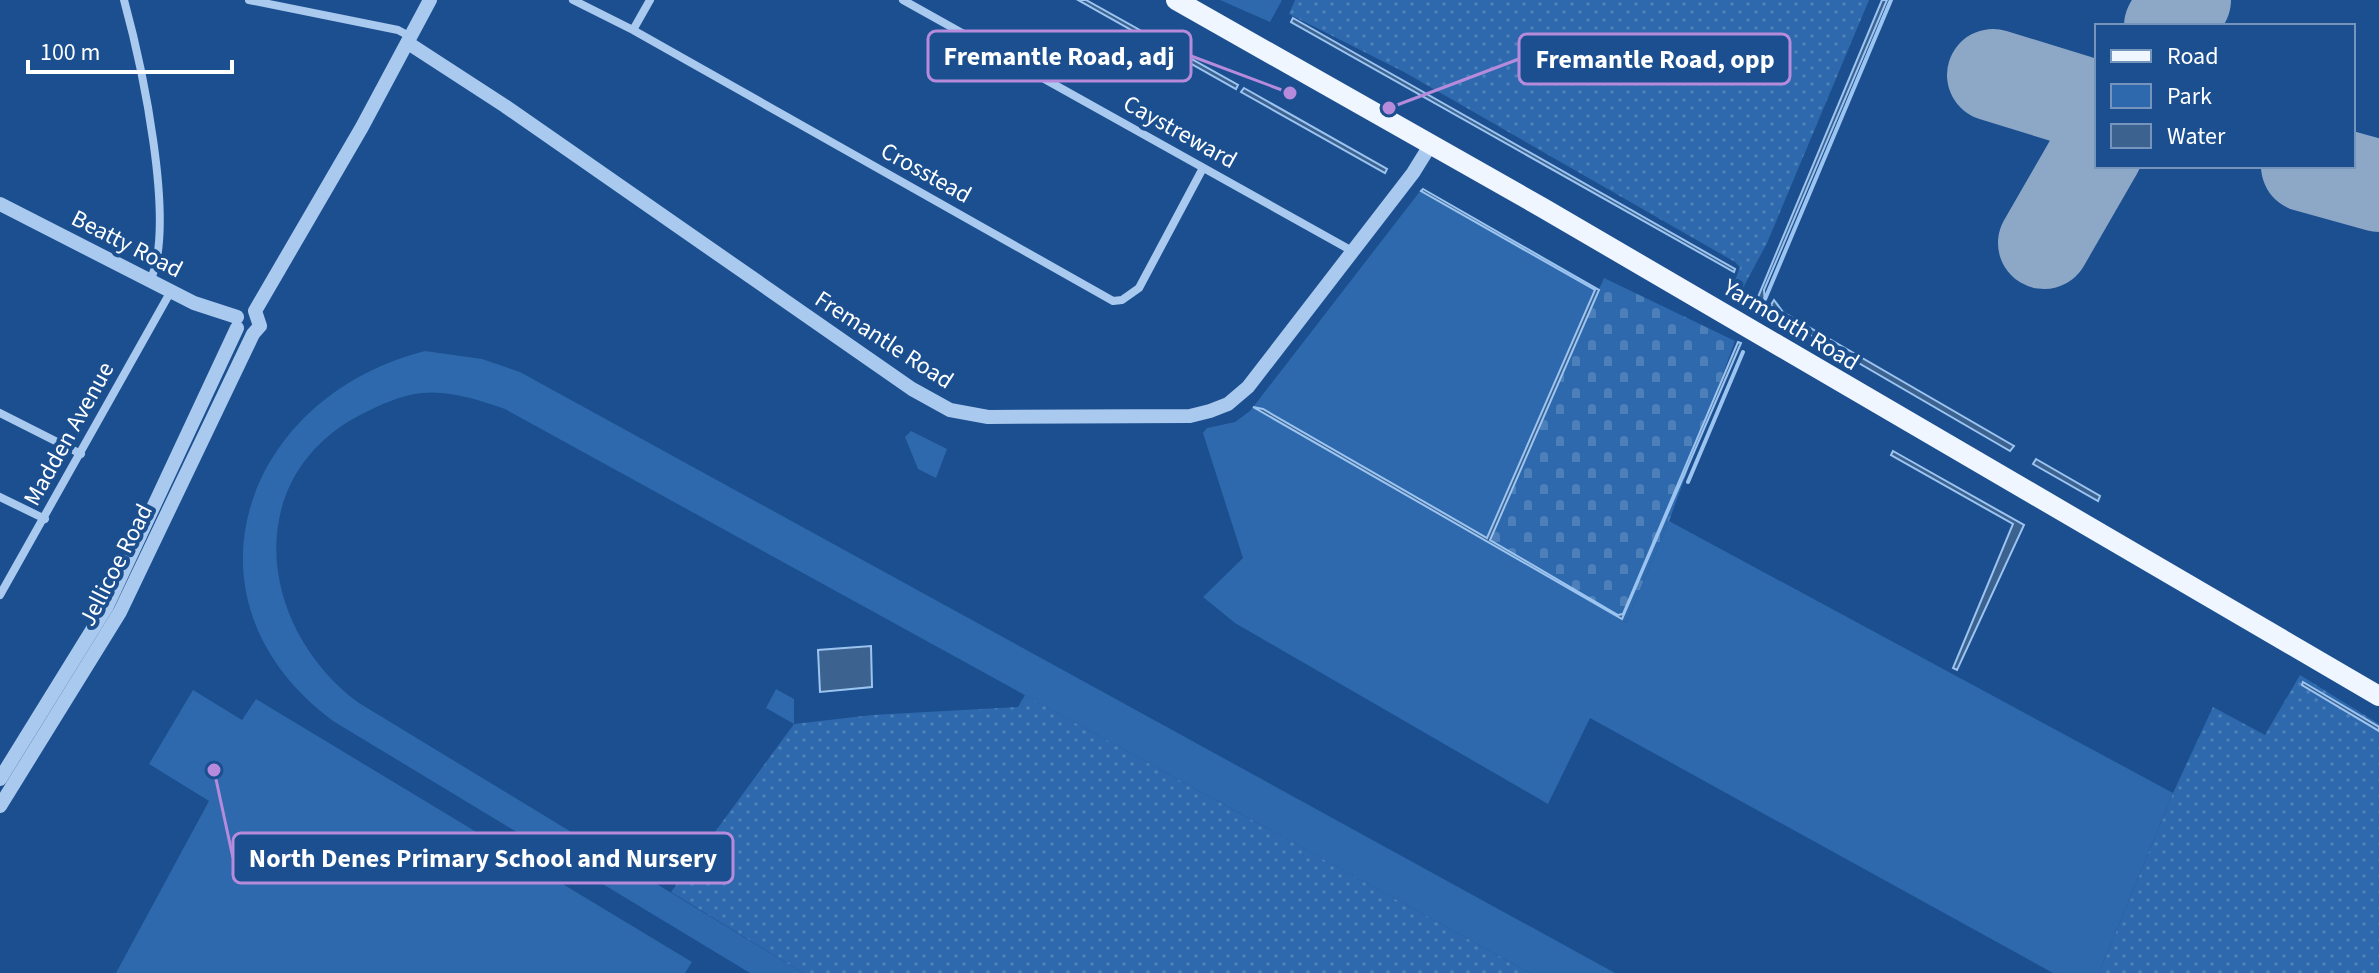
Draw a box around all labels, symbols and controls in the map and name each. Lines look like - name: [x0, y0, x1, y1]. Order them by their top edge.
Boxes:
- scale bar: [28, 24, 232, 74]
- legend: [2095, 24, 2355, 168]
- callout: Fremantle Road, adj: [928, 31, 1191, 81]
- callout: Fremantle Road, opp: [1519, 34, 1790, 84]
- text: 100 m: [40, 35, 100, 70]
- text: Fremantle Road, adj: [944, 38, 1174, 75]
- text: Road: [2167, 39, 2219, 74]
- text: Fremantle Road, opp: [1535, 41, 1775, 78]
- text: Park: [2167, 79, 2212, 114]
- street label: Caystreward: [1117, 86, 1243, 178]
- text: Water: [2167, 119, 2226, 154]
- street label: Crosstead: [874, 134, 978, 212]
- street label: Beatty Road: [65, 201, 189, 287]
- street label: Yarmouth Road: [1715, 270, 1866, 380]
- street label: Fremantle Road: [808, 282, 960, 398]
- street label: Madden Avenue: [15, 356, 123, 512]
- street label: Jellicoe Road: [70, 498, 162, 632]
- callout: North Denes Primary School and Nursery: [233, 833, 733, 883]
- text: North Denes Primary School and Nursery: [249, 840, 718, 877]

